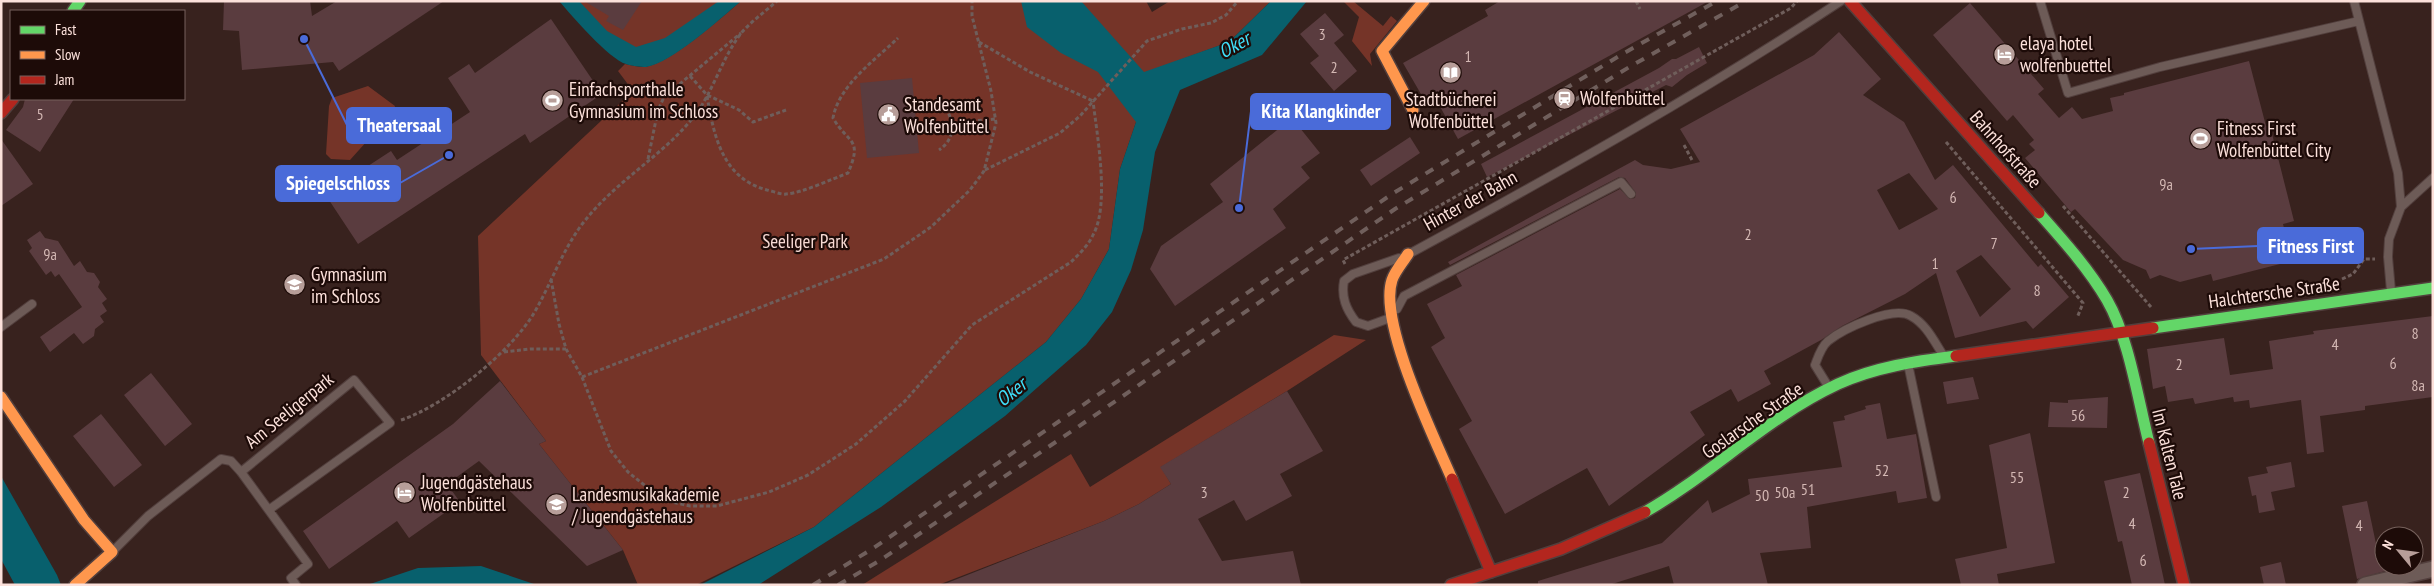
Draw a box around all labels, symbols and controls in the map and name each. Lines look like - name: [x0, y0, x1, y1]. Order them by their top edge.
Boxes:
- legend: [10, 10, 185, 100]
- text: Fast: [55, 20, 76, 39]
- house number: 3: [1318, 24, 1326, 44]
- water label: Oker: [1214, 25, 1257, 64]
- place label: elaya hotel wolfenbuettel: [2020, 31, 2112, 77]
- hotel icon: elaya hotel wolfenbuettel: [1992, 42, 2016, 66]
- text: Slow: [55, 45, 80, 64]
- house number: 1: [1464, 46, 1472, 66]
- house number: 2: [1330, 57, 1338, 77]
- library icon: Stadtbücherei Wolfenbüttel: [1439, 61, 1463, 85]
- text: Jam: [54, 70, 74, 89]
- place label: Einfachsporthalle Gymnasium im Schloss: [569, 77, 718, 123]
- station icon: Wolfenbüttel: [1552, 86, 1576, 110]
- place label: Wolfenbüttel: [1580, 86, 1665, 110]
- place label: Stadtbücherei Wolfenbüttel: [1405, 87, 1497, 133]
- sports icon: Einfachsporthalle Gymnasium im Schloss: [541, 88, 565, 112]
- place label: Standesamt Wolfenbüttel: [904, 92, 989, 138]
- callout: Kita Klangkinder: [1251, 94, 1390, 129]
- text: Kita Klangkinder: [1261, 98, 1381, 124]
- public building icon: Standesamt Wolfenbüttel: [876, 103, 900, 127]
- house number: 5: [36, 104, 44, 124]
- street label: Bahnhofstraße: [1965, 105, 2047, 193]
- callout: Theatersaal: [347, 108, 451, 143]
- text: Theatersaal: [357, 112, 441, 138]
- place label: Fitness First Wolfenbüttel City: [2217, 116, 2332, 162]
- sports icon: Fitness First Wolfenbüttel City: [2189, 127, 2213, 151]
- street label: Hinter der Bahn: [1419, 164, 1521, 236]
- callout: Spiegelschloss: [276, 166, 400, 201]
- text: Spiegelschloss: [286, 170, 390, 196]
- house number: 9a: [2159, 174, 2173, 194]
- house number: 6: [1949, 187, 1957, 207]
- house number: 2: [1744, 224, 1752, 244]
- callout: Fitness First: [2258, 228, 2363, 263]
- park label: Seeliger Park: [762, 229, 849, 253]
- house number: 7: [1990, 233, 1998, 253]
- text: Fitness First: [2268, 233, 2354, 259]
- house number: 9a: [43, 244, 57, 264]
- house number: 1: [1931, 253, 1939, 273]
- place label: Gymnasium im Schloss: [311, 262, 387, 308]
- street label: Halchtersche Straße: [2207, 271, 2341, 313]
- school or university icon: Gymnasium im Schloss: [283, 273, 307, 297]
- house number: 8: [2033, 280, 2041, 300]
- house number: 8: [2411, 323, 2419, 343]
- house number: 4: [2331, 334, 2339, 354]
- house number: 6: [2389, 353, 2397, 373]
- house number: 2: [2175, 354, 2183, 374]
- street label: Am Seeligerpark: [240, 367, 339, 453]
- water label: Oker: [990, 370, 1034, 412]
- house number: 8a: [2411, 375, 2425, 395]
- street label: Goslarsche Straße: [1697, 376, 1807, 464]
- house number: 56: [2071, 405, 2085, 425]
- street label: Im Kalten Tale: [2147, 406, 2193, 502]
- house number: 52: [1875, 460, 1889, 480]
- house number: 55: [2010, 467, 2024, 487]
- place label: Jugendgästehaus Wolfenbüttel: [420, 470, 532, 516]
- house number: 51: [1801, 479, 1815, 499]
- hotel icon: Jugendgästehaus Wolfenbüttel: [393, 481, 417, 505]
- place label: Landesmusikakademie / Jugendgästehaus: [571, 482, 720, 528]
- house number: 3: [1200, 482, 1208, 502]
- house number: 50a: [1775, 482, 1795, 502]
- house number: 2: [2122, 482, 2130, 502]
- house number: 50: [1755, 485, 1769, 505]
- school or university icon: Landesmusikakademie / Jugendgästehaus: [544, 493, 568, 517]
- house number: 4: [2128, 513, 2136, 533]
- house number: 4: [2355, 515, 2363, 535]
- north arrow: [2374, 526, 2424, 576]
- text: N: [2378, 537, 2397, 552]
- house number: 6: [2139, 550, 2147, 570]

